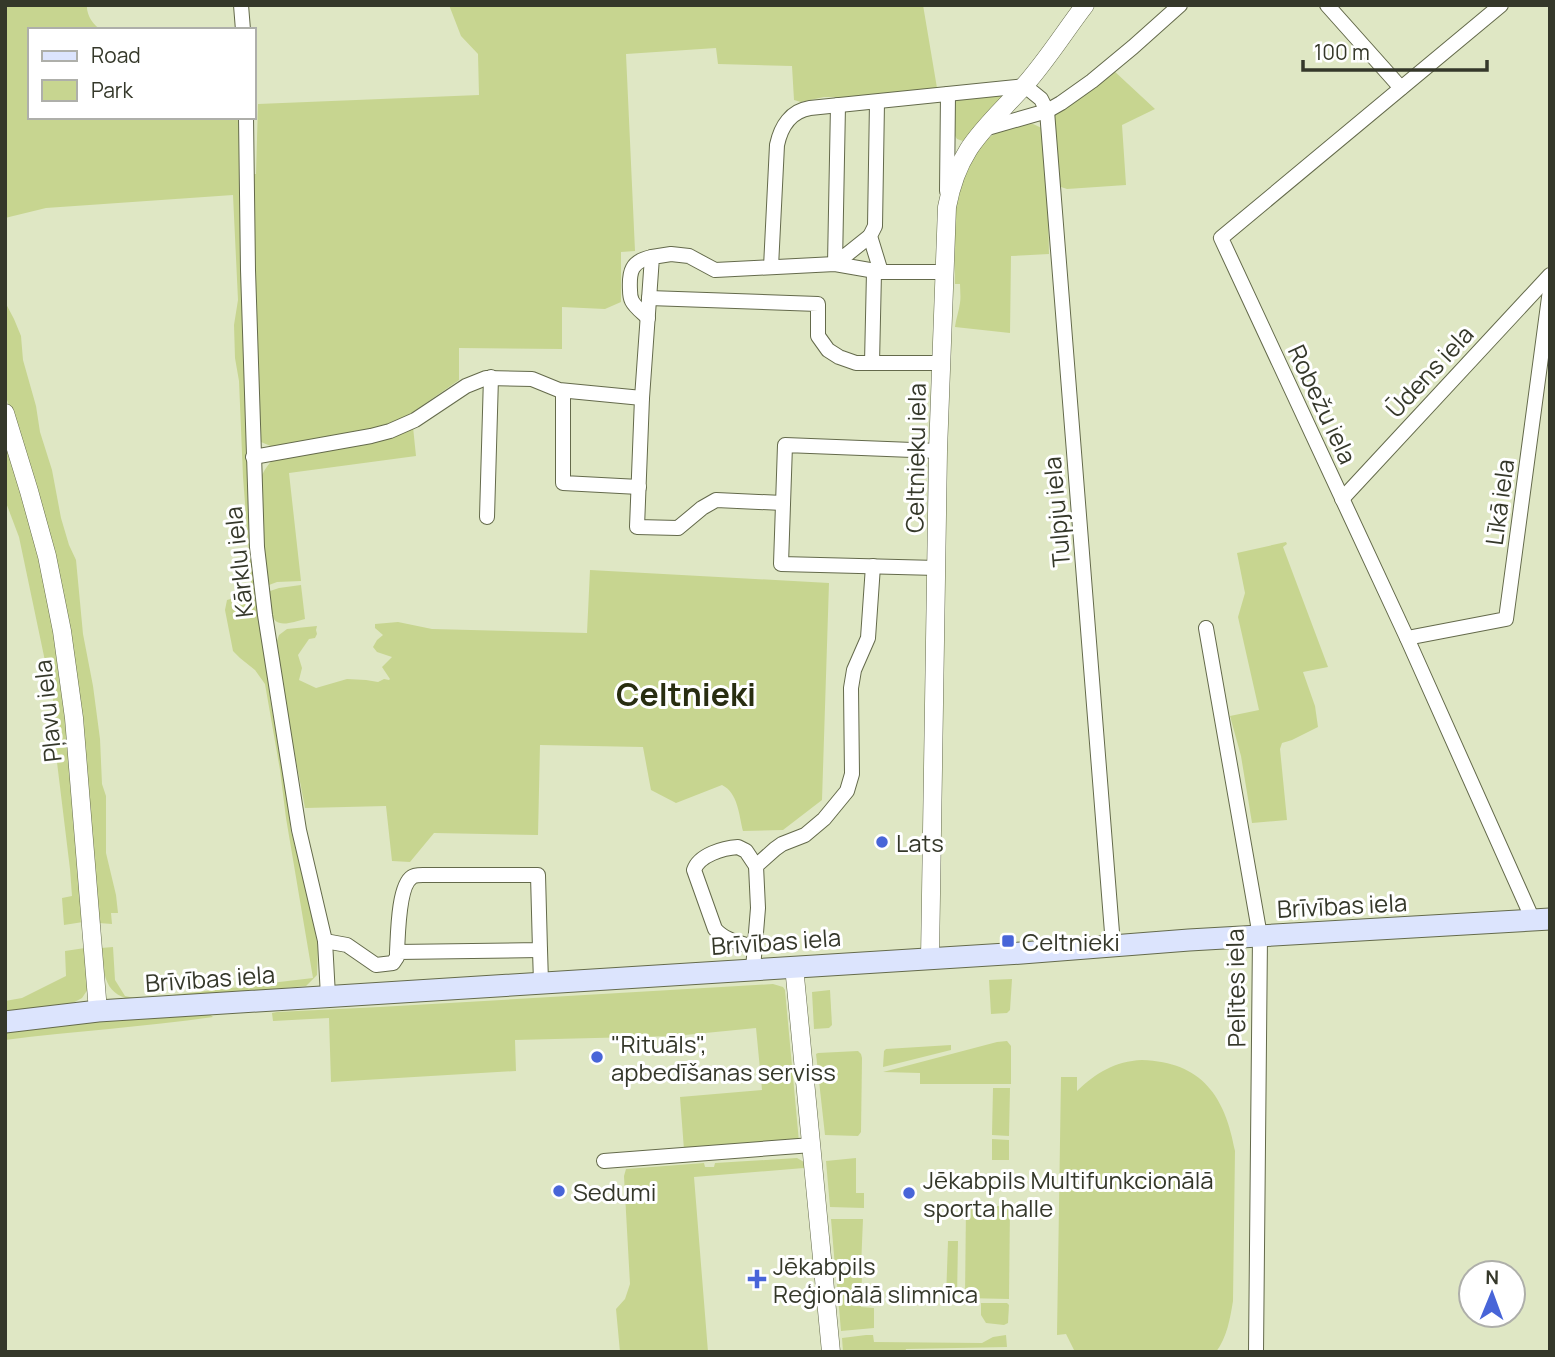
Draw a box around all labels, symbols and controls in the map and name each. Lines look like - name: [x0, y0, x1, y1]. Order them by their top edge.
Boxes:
- legend: [28, 28, 256, 119]
- scale bar: [1303, 28, 1487, 72]
- text: 100 m: [1314, 38, 1370, 66]
- text: Road: [91, 41, 141, 69]
- text: Park: [91, 76, 133, 104]
- street label: Ūdens iela: [1378, 318, 1480, 424]
- street label: Robežu iela: [1281, 339, 1365, 469]
- street label: Celtnieku iela: [897, 383, 933, 533]
- street label: Tulpju iela: [1035, 455, 1077, 569]
- street label: Līkā iela: [1477, 457, 1521, 547]
- street label: Kārklu iela: [216, 505, 260, 619]
- street label: Pļavu iela: [25, 658, 69, 764]
- district label: Celtnieki: [616, 672, 756, 716]
- place label: Lats: [896, 826, 944, 859]
- marker: Lats: [874, 834, 890, 850]
- street label: Brīvības iela: [1276, 885, 1408, 925]
- street label: Brīvības iela: [710, 920, 842, 962]
- place label: Celtnieki: [1022, 925, 1120, 958]
- street label: Pelītes iela: [1217, 928, 1253, 1048]
- marker: Celtnieki: [1000, 933, 1016, 949]
- street label: Brīvības iela: [144, 957, 276, 999]
- place label: "Rituāls", apbedīšanas serviss: [611, 1027, 836, 1088]
- marker: "Rituāls", apbedīšanas serviss: [589, 1049, 605, 1065]
- place label: Jēkabpils Multifunkcionālā sporta halle: [923, 1163, 1214, 1224]
- place label: Sedumi: [573, 1175, 656, 1208]
- marker: Sedumi: [551, 1183, 567, 1199]
- marker: Jēkabpils Multifunkcionālā sporta halle: [901, 1185, 917, 1201]
- place label: Jēkabpils Reģionālā slimnīca: [773, 1249, 978, 1310]
- north arrow: [1457, 1259, 1527, 1329]
- text: N: [1485, 1264, 1499, 1290]
- marker: Jēkabpils Reģionālā slimnīca: [747, 1269, 767, 1289]

